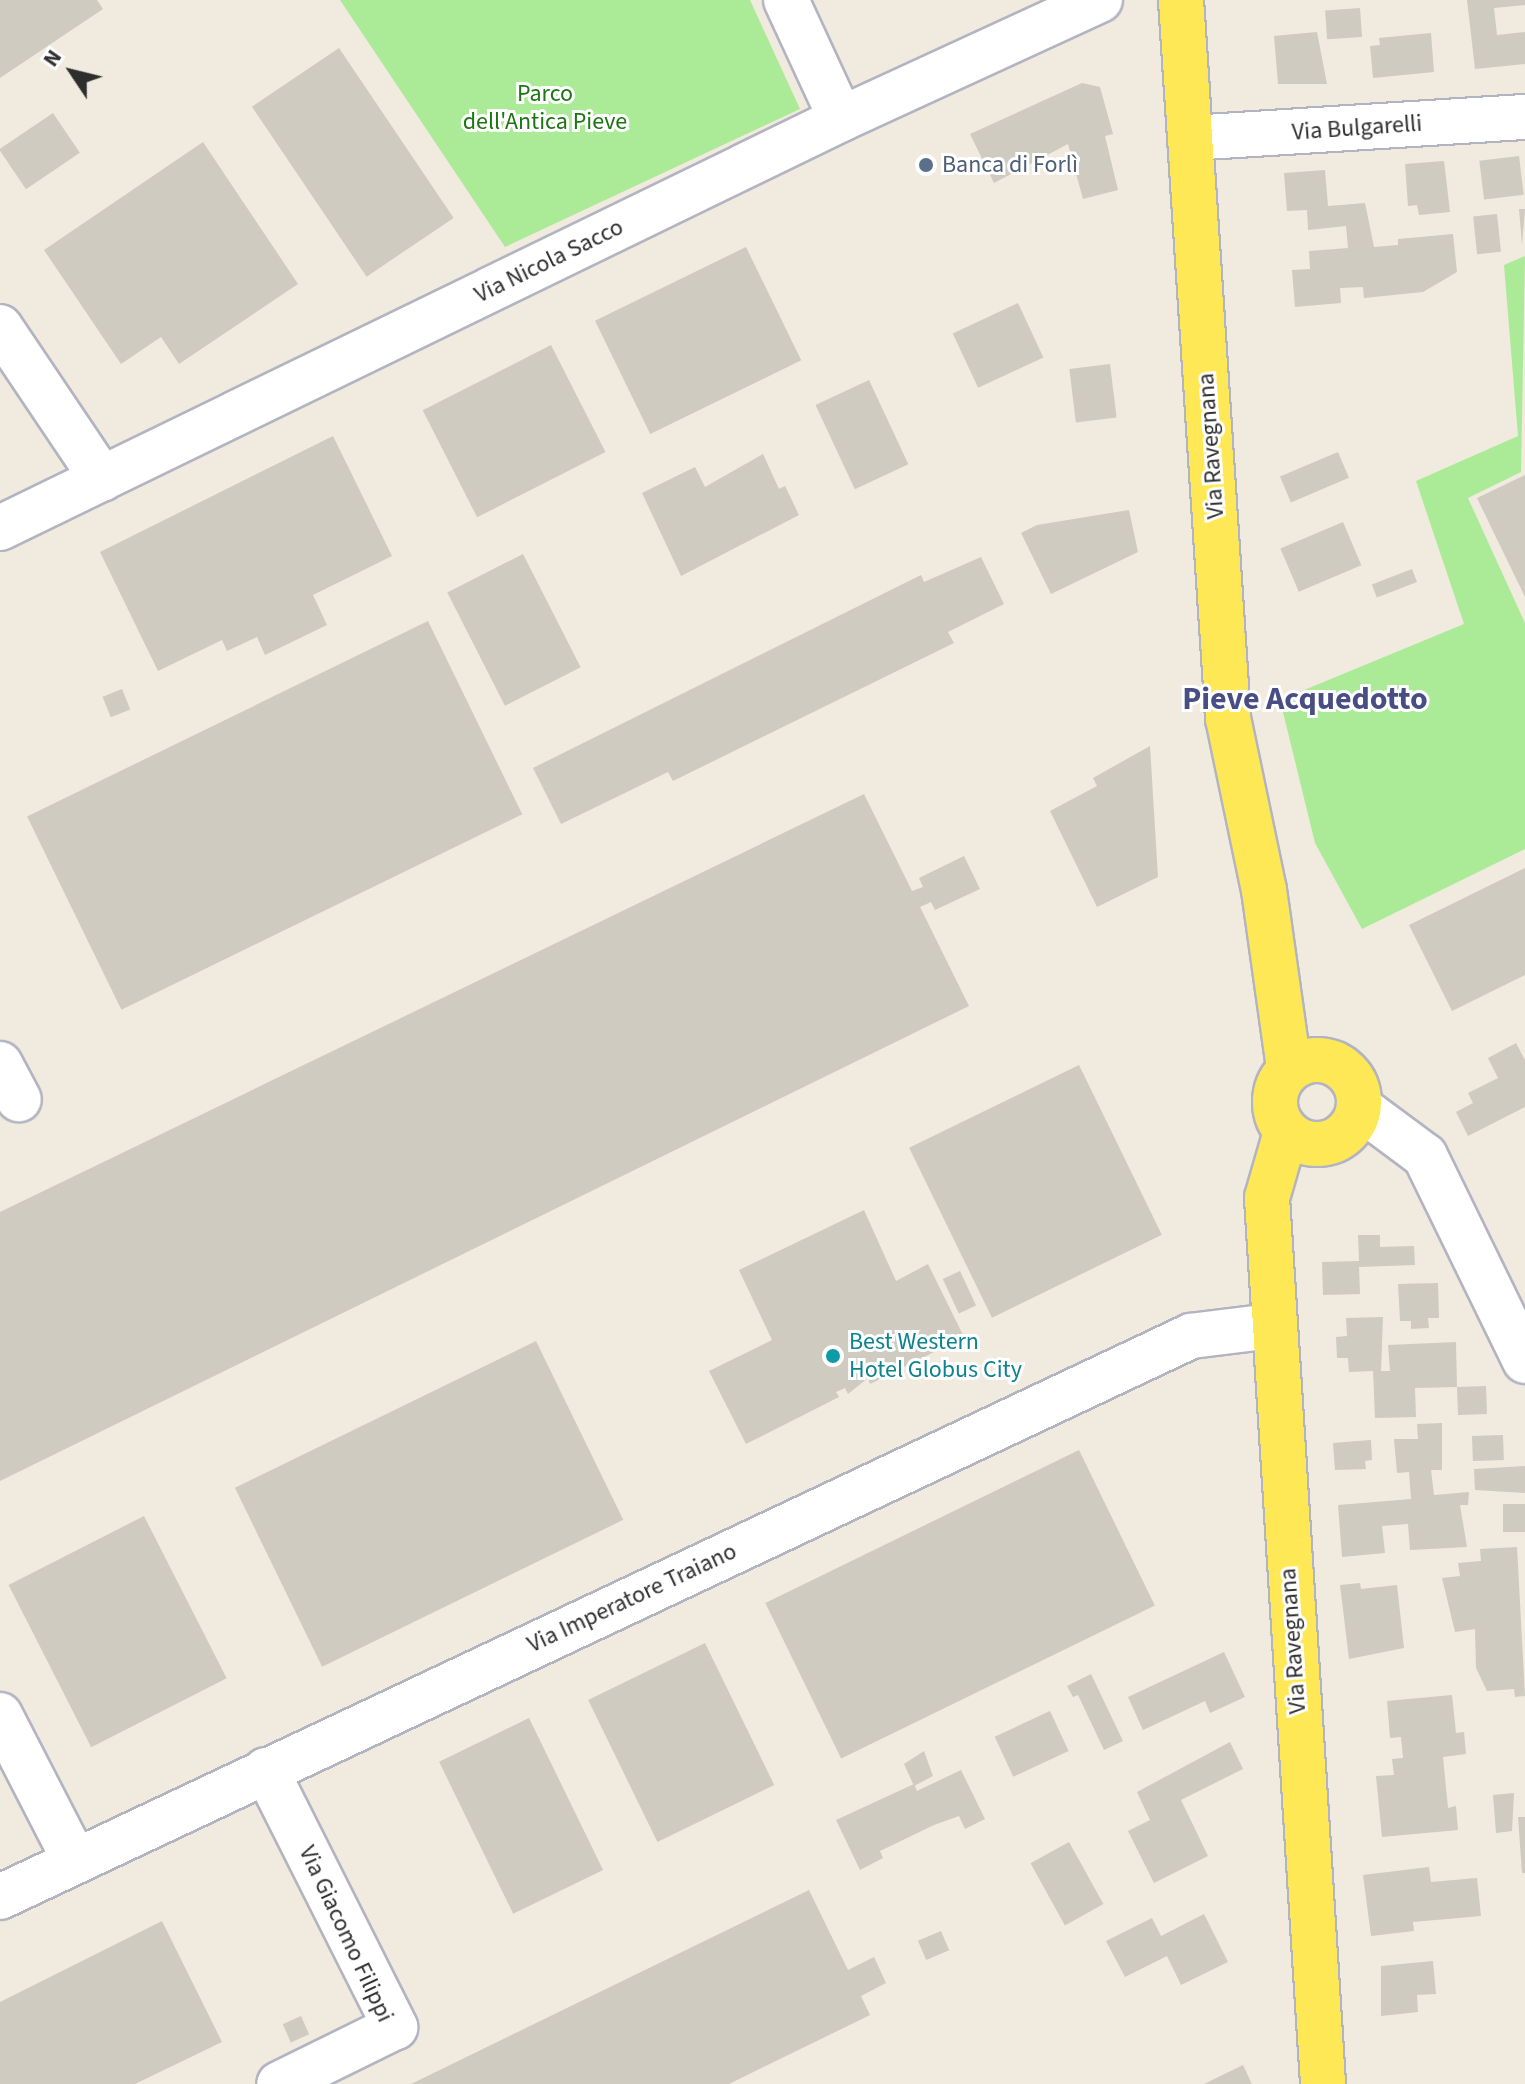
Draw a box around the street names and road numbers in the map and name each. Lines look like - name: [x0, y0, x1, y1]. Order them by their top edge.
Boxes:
- street label: Via Bulgarelli: [1291, 109, 1423, 147]
- street label: Via Nicola Sacco: [470, 213, 628, 309]
- street label: Via Ravegnana: [1192, 372, 1230, 520]
- street label: Via Imperatore Traiano: [523, 1537, 741, 1659]
- street label: Via Ravegnana: [1274, 1567, 1312, 1715]
- street label: Via Giacomo Filippi: [292, 1841, 400, 2027]

